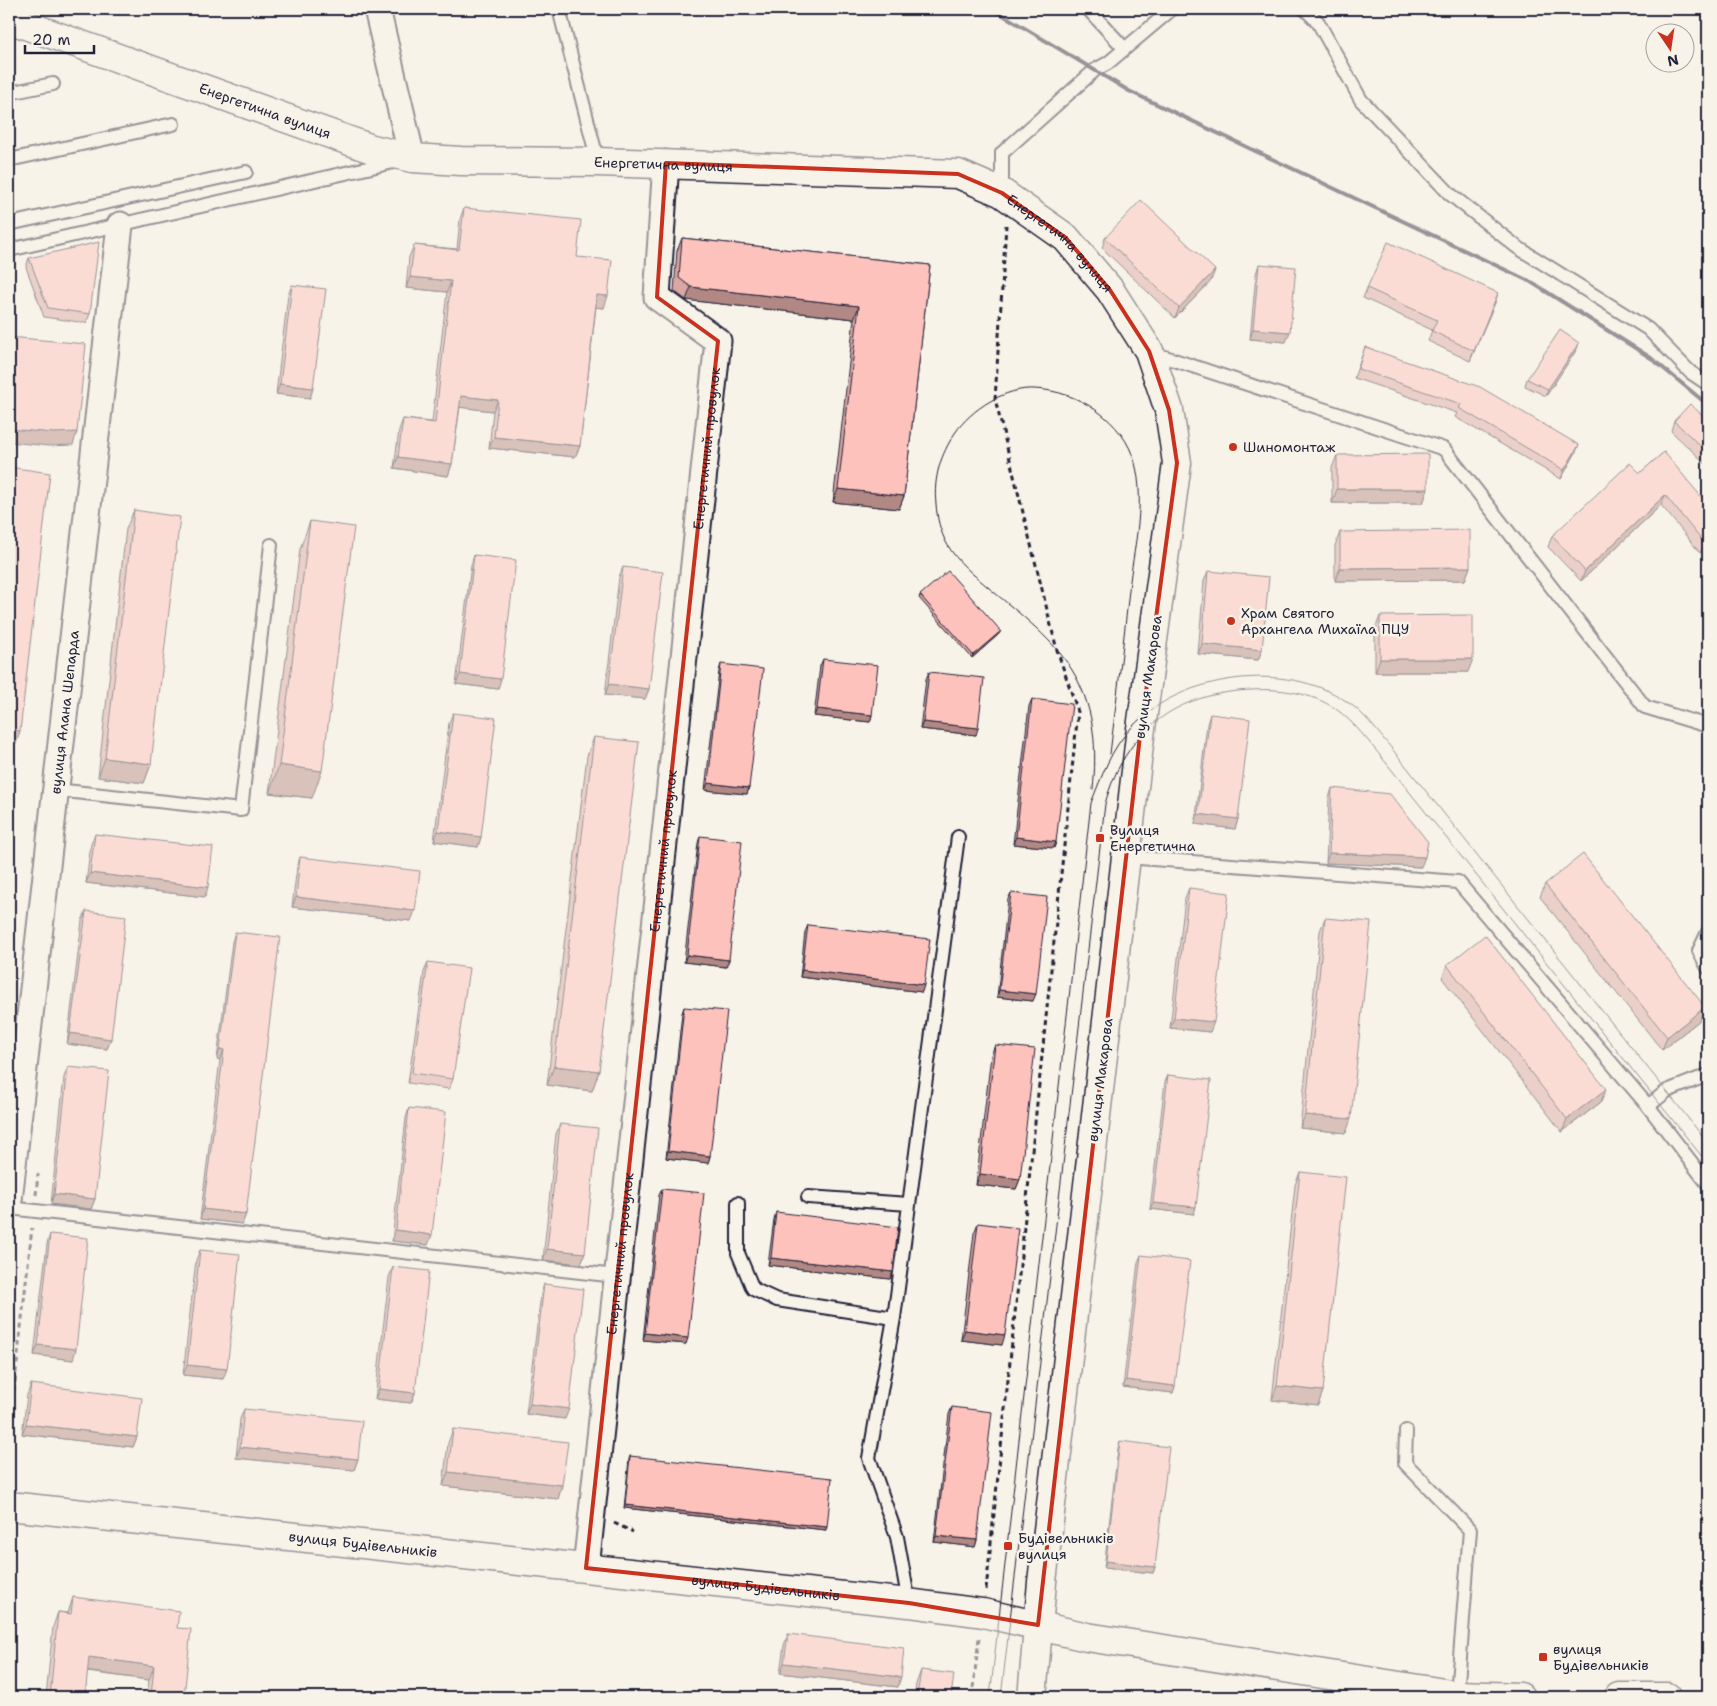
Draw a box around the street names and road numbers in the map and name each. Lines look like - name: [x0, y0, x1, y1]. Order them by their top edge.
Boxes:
- street label: Енергетична вулиця: [197, 79, 334, 143]
- street label: Енергетична вулиця: [594, 153, 733, 175]
- street label: Енергетична вулиця: [1003, 190, 1117, 296]
- street label: Енергетичний провулок: [689, 366, 724, 531]
- street label: вулиця Макарова: [1130, 614, 1166, 740]
- street label: вулиця Алана Шепарда: [46, 629, 83, 795]
- street label: Енергетичний провулок: [645, 768, 681, 933]
- street label: вулиця Макарова: [1083, 1017, 1117, 1143]
- street label: Енергетичний провулок: [602, 1171, 638, 1336]
- street label: вулиця Будівельників: [288, 1527, 438, 1561]
- street label: вулиця Будівельників: [690, 1571, 841, 1604]

